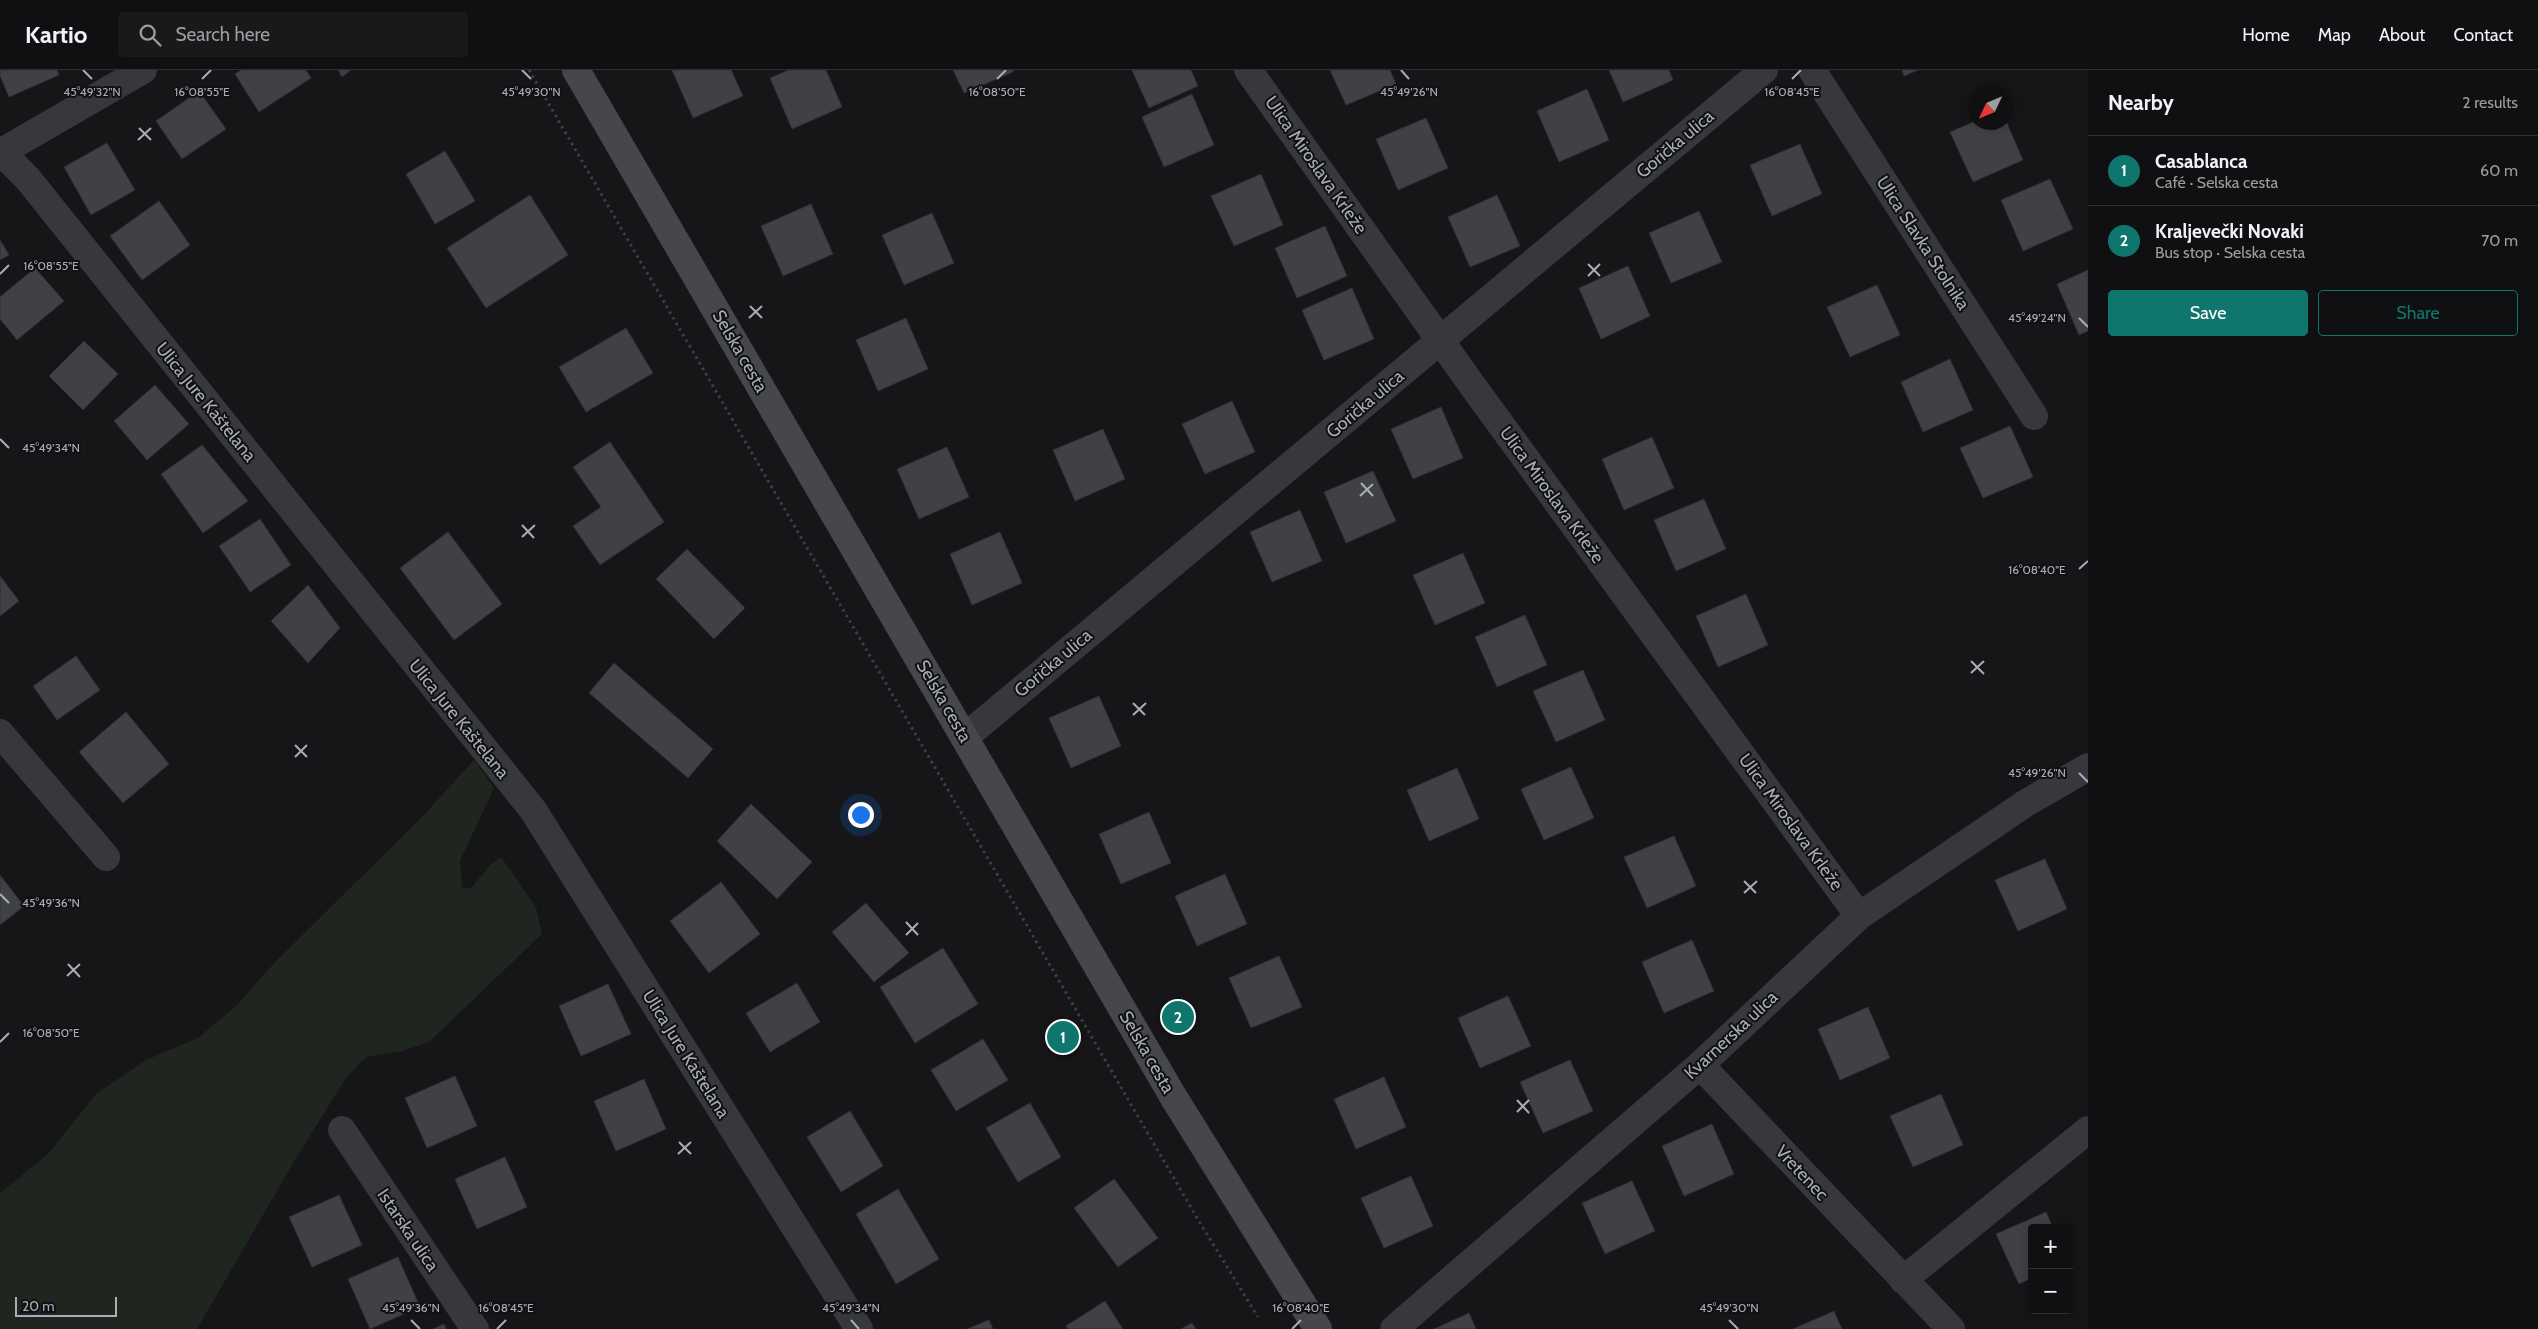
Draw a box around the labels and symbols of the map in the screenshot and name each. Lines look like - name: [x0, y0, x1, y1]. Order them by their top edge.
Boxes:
- text: 45°49'32"N: [63, 84, 121, 99]
- text: 16°08'55"E: [174, 84, 230, 99]
- text: 45°49'30"N: [501, 84, 561, 99]
- text: 16°08'50"E: [968, 84, 1026, 99]
- text: 45°49'26"N: [1380, 84, 1438, 99]
- text: 16°08'45"E: [1764, 84, 1820, 99]
- north arrow: [1968, 85, 2013, 130]
- street label: Ulica Miroslava Krleže: [1260, 92, 1372, 238]
- street label: Gorička ulica: [1632, 105, 1719, 183]
- street label: Ulica Slavka Stolnika: [1872, 172, 1975, 314]
- text: 16°08'55"E: [23, 258, 79, 273]
- street label: Selska cesta: [708, 306, 773, 396]
- text: 45°49'24"N: [2008, 310, 2066, 325]
- street label: Ulica Jure Kaštelana: [151, 338, 261, 466]
- street label: Gorička ulica: [1322, 365, 1409, 443]
- street label: Ulica Miroslava Krleže: [1495, 422, 1609, 568]
- text: 45°49'34"N: [22, 440, 80, 455]
- text: 16°08'40"E: [2008, 562, 2066, 577]
- street label: Gorička ulica: [1010, 624, 1097, 702]
- street label: Ulica Jure Kaštelana: [404, 655, 514, 783]
- street label: Selska cesta: [912, 656, 977, 746]
- street label: Ulica Miroslava Krleže: [1734, 749, 1848, 895]
- text: 45°49'26"N: [2008, 765, 2066, 780]
- your location: [848, 802, 874, 828]
- text: 45°49'36"N: [22, 895, 80, 910]
- street label: Ulica Jure Kaštelana: [638, 986, 735, 1123]
- street label: Kvarnerska ulica: [1680, 986, 1783, 1084]
- pin: 2: [1162, 998, 1194, 1036]
- street label: Selska cesta: [1115, 1007, 1180, 1097]
- pin: 1: [1047, 1018, 1079, 1056]
- text: 16°08'50"E: [22, 1025, 80, 1040]
- street label: Vretenec: [1771, 1141, 1833, 1205]
- street label: Istarska ulica: [372, 1185, 444, 1276]
- scale bar: [15, 1294, 118, 1317]
- text: 45°49'36"N: [382, 1300, 440, 1315]
- text: 16°08'45"E: [478, 1300, 534, 1315]
- text: 45°49'34"N: [822, 1300, 880, 1315]
- text: 16°08'40"E: [1272, 1300, 1330, 1315]
- text: 45°49'30"N: [1699, 1300, 1759, 1315]

